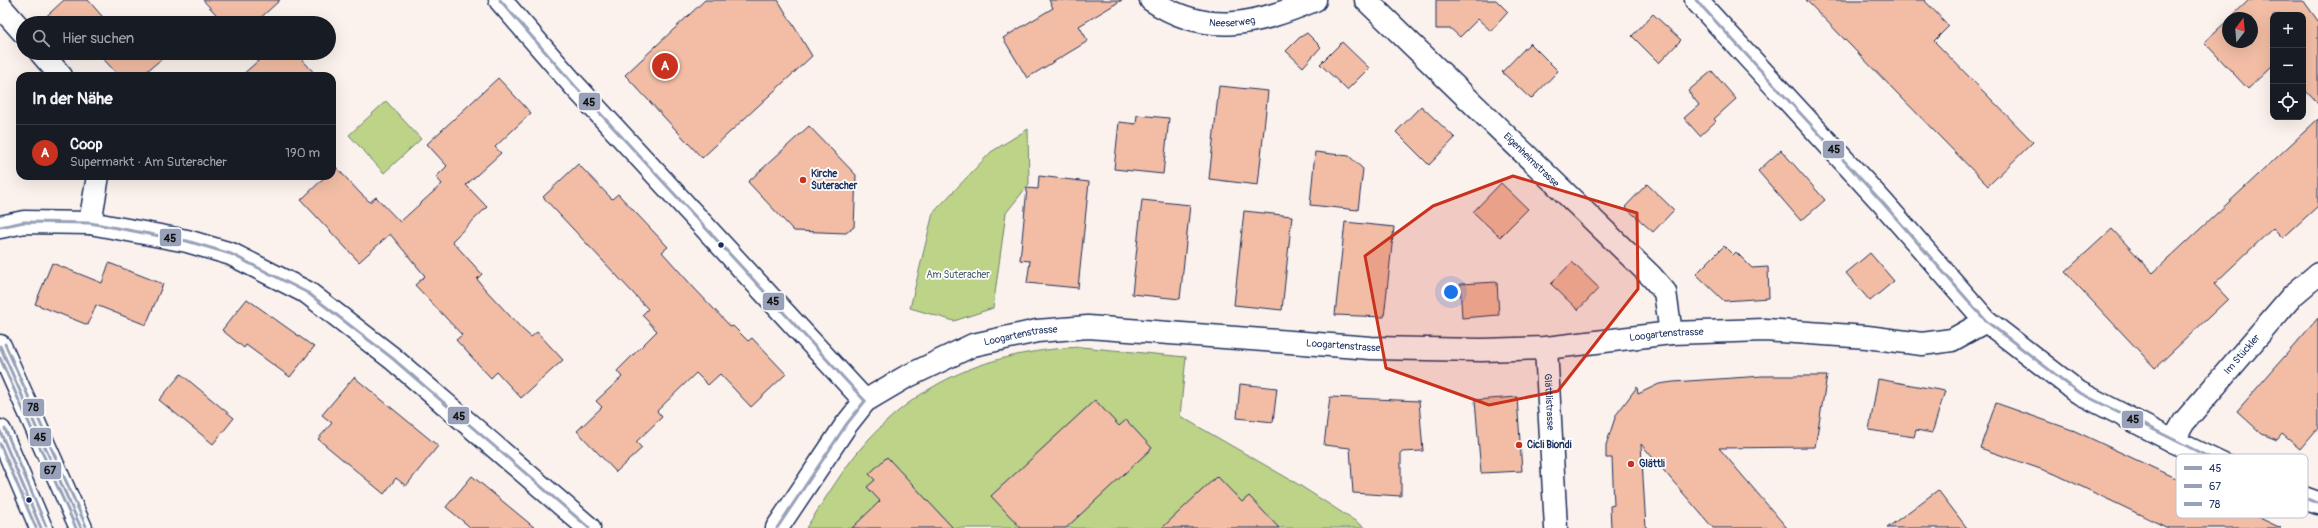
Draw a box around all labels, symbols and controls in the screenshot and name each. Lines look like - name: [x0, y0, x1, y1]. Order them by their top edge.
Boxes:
- north arrow: [2222, 12, 2258, 48]
- map controls: [2270, 12, 2306, 120]
- button: +: [2270, 12, 2306, 48]
- street label: Neeserweg: [1208, 14, 1256, 30]
- search box: [16, 16, 336, 60]
- icon: search: [30, 27, 52, 49]
- text: Hier suchen: [62, 29, 134, 48]
- button: −: [2270, 48, 2306, 84]
- pin: A: [652, 51, 678, 81]
- button: locate: [2270, 84, 2306, 120]
- text: In der Nähe: [32, 88, 113, 109]
- line badge: 45: [578, 92, 601, 111]
- text: 45: [582, 96, 595, 109]
- street label: Eigenheimstrasse: [1501, 130, 1562, 190]
- text: Coop: [70, 135, 103, 154]
- line badge: 45: [1822, 140, 1845, 159]
- text: 45: [1827, 143, 1840, 156]
- text: A: [41, 145, 49, 161]
- text: 190 m: [285, 145, 320, 161]
- text: Supermarkt · Am Suteracher: [70, 154, 227, 170]
- place label: Kirche Suteracher: [811, 168, 858, 192]
- marker: Kirche Suteracher: [798, 175, 808, 185]
- line badge: 45: [159, 228, 182, 247]
- text: 45: [163, 232, 176, 245]
- unlabelled marker: [716, 240, 726, 250]
- park label: Am Suteracher: [926, 269, 990, 281]
- your location: [1441, 282, 1461, 302]
- line badge: 45: [762, 292, 785, 311]
- text: 45: [766, 295, 779, 308]
- street label: Loogartenstrasse: [983, 323, 1058, 348]
- street label: Loogartenstrasse: [1629, 326, 1704, 344]
- street label: Im Stückler: [2221, 332, 2263, 377]
- street label: Loogartenstrasse: [1306, 337, 1381, 354]
- street label: Glättlistrasse: [1541, 373, 1557, 431]
- line badge: 78: [22, 398, 45, 417]
- text: 78: [27, 401, 39, 414]
- line badge: 45: [447, 406, 470, 425]
- text: 45: [452, 410, 465, 423]
- line badge: 45: [2121, 410, 2144, 429]
- text: 45: [2126, 413, 2139, 426]
- line badge: 45: [29, 427, 52, 447]
- text: 45: [33, 431, 46, 444]
- place label: Cicli Biondi: [1527, 439, 1572, 451]
- marker: Cicli Biondi: [1514, 440, 1524, 450]
- legend: [2176, 454, 2308, 518]
- place label: Glättli: [1639, 458, 1665, 470]
- marker: Glättli: [1626, 459, 1636, 469]
- line badge: 67: [39, 461, 62, 480]
- text: 45: [2209, 462, 2221, 475]
- text: 67: [44, 464, 56, 477]
- text: 67: [2209, 480, 2221, 493]
- unlabelled marker: [24, 495, 34, 505]
- text: 78: [2209, 498, 2221, 511]

